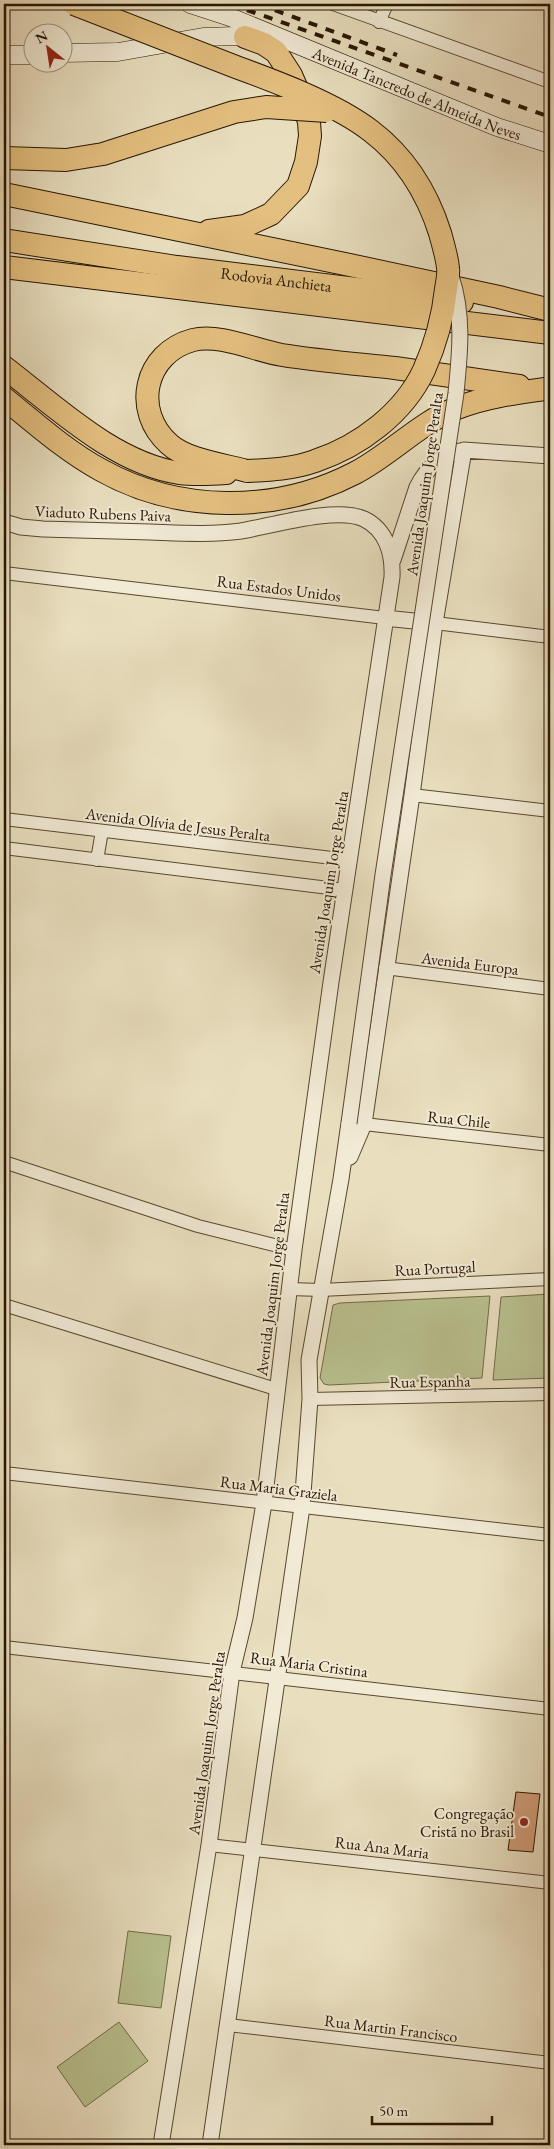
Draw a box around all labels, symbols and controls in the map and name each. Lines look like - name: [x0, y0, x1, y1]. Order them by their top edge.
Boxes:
- north arrow: [22, 22, 72, 72]
- text: N: [32, 26, 51, 47]
- street label: Avenida Tancredo de Almeida Neves: [308, 42, 524, 145]
- street label: Rodovia Anchieta: [219, 262, 333, 297]
- street label: Avenida Joaquim Jorge Peralta: [401, 390, 448, 578]
- street label: Viaduto Rubens Paiva: [35, 501, 172, 526]
- street label: Rua Estados Unidos: [216, 570, 342, 607]
- street label: Avenida Joaquim Jorge Peralta: [303, 788, 353, 976]
- street label: Avenida Olívia de Jesus Peralta: [83, 803, 272, 846]
- street label: Avenida Europa: [419, 947, 520, 980]
- street label: Rua Chile: [427, 1106, 491, 1133]
- street label: Avenida Joaquim Jorge Peralta: [251, 1190, 294, 1378]
- street label: Rua Portugal: [394, 1256, 476, 1281]
- street label: Rua Espanha: [389, 1370, 471, 1393]
- street label: Rua Maria Graziela: [219, 1471, 340, 1506]
- street label: Rua Maria Cristina: [249, 1647, 370, 1682]
- street label: Avenida Joaquim Jorge Peralta: [183, 1649, 230, 1837]
- place label: Congregação Cristã no Brasil: [420, 1803, 514, 1842]
- marker: Congregação Cristã no Brasil: [518, 1816, 530, 1828]
- street label: Rua Ana Maria: [334, 1831, 431, 1864]
- street label: Rua Martin Francisco: [323, 2010, 459, 2047]
- scale bar: [372, 2094, 492, 2126]
- text: 50 m: [379, 2101, 408, 2120]

